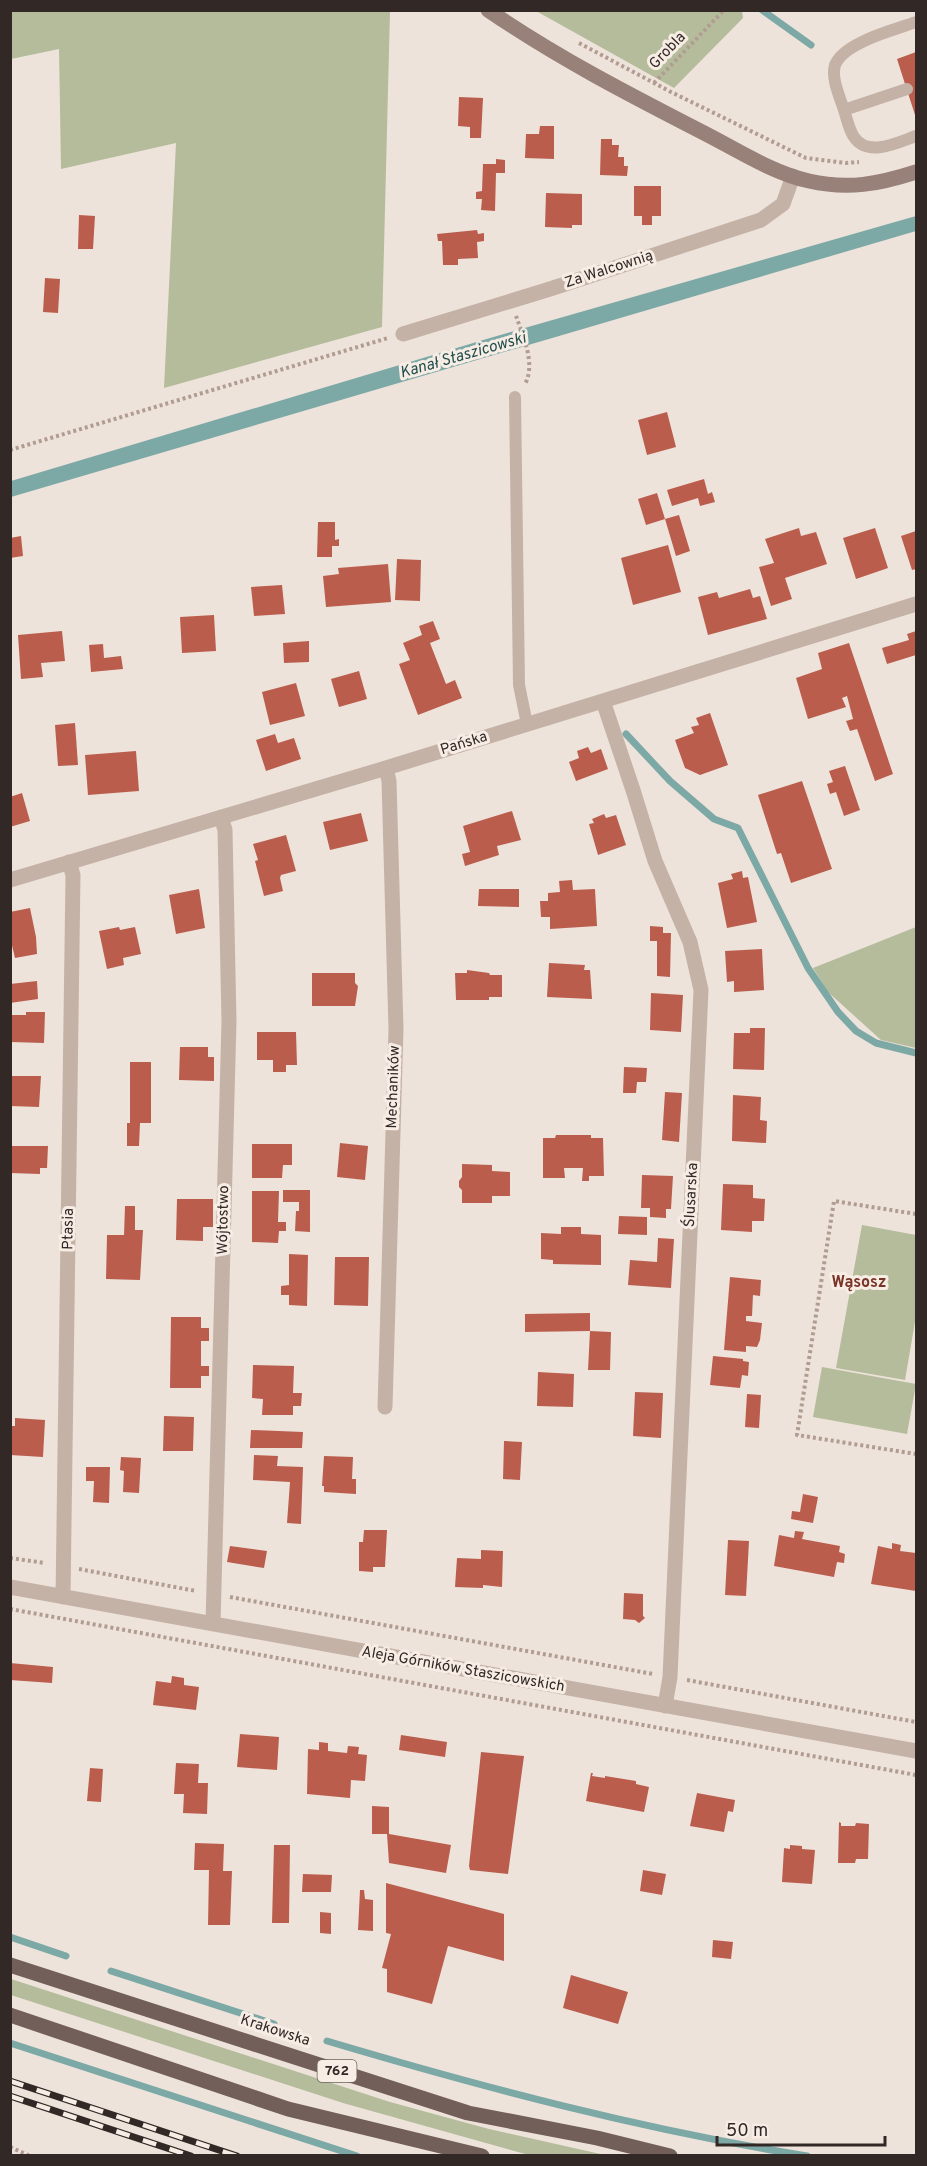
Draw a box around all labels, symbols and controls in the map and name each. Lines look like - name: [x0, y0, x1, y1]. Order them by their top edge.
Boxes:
- street label: Grobla: [646, 28, 690, 74]
- street label: Za Walcownią: [562, 247, 656, 293]
- water label: Kanał Staszicowski: [398, 328, 529, 384]
- street label: Pańska: [438, 728, 490, 760]
- street label: Mechaników: [383, 1045, 405, 1129]
- street label: Ślusarska: [679, 1162, 703, 1228]
- street label: Wójtostwo: [214, 1185, 234, 1255]
- street label: Ptasia: [59, 1208, 79, 1250]
- district label: Wąsosz: [832, 1273, 886, 1293]
- street label: Aleja Górników Staszicowskich: [360, 1643, 566, 1697]
- street label: Krakowska: [238, 2011, 312, 2051]
- road number: 762: [318, 2060, 356, 2082]
- scale bar: [717, 2109, 885, 2147]
- text: 50 m: [726, 2120, 768, 2143]

